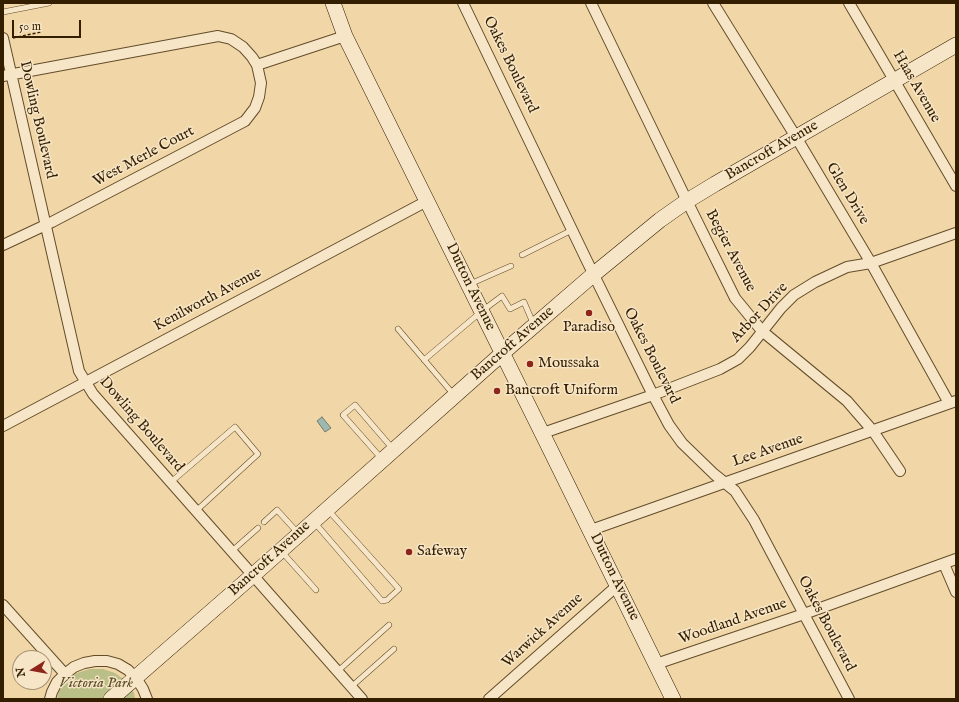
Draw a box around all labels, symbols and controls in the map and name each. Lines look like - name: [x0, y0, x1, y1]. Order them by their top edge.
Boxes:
- scale bar: [14, 12, 83, 38]
- street label: Oakes Boulevard: [479, 14, 541, 116]
- text: 50 m: [19, 19, 41, 34]
- street label: Haas Avenue: [888, 48, 944, 126]
- street label: Dowling Boulevard: [15, 59, 59, 181]
- street label: Bancroft Avenue: [722, 117, 822, 185]
- street label: West Merle Court: [90, 123, 198, 191]
- street label: Glen Drive: [822, 160, 872, 228]
- street label: Begier Avenue: [701, 207, 759, 295]
- street label: Dutton Avenue: [441, 240, 499, 334]
- street label: Kenilworth Avenue: [151, 264, 265, 336]
- street label: Arbor Drive: [728, 279, 792, 347]
- street label: Bancroft Avenue: [468, 303, 558, 385]
- street label: Oakes Boulevard: [619, 305, 683, 407]
- marker: Paradiso: [584, 308, 594, 318]
- place label: Paradiso: [563, 319, 615, 337]
- place label: Moussaka: [538, 355, 599, 373]
- marker: Moussaka: [525, 359, 535, 369]
- street label: Dowling Boulevard: [95, 374, 187, 476]
- place label: Bancroft Uniform: [505, 382, 618, 400]
- marker: Bancroft Uniform: [492, 386, 502, 396]
- street label: Lee Avenue: [730, 430, 806, 472]
- street label: Bancroft Avenue: [225, 517, 315, 601]
- street label: Dutton Avenue: [585, 530, 643, 624]
- place label: Safeway: [417, 543, 467, 561]
- marker: Safeway: [404, 547, 414, 557]
- street label: Oakes Boulevard: [793, 573, 859, 675]
- street label: Warwick Avenue: [499, 590, 587, 672]
- street label: Woodland Avenue: [676, 595, 790, 649]
- north arrow: [12, 650, 52, 690]
- text: N: [13, 666, 29, 678]
- park label: Victoria Park: [59, 675, 133, 693]

